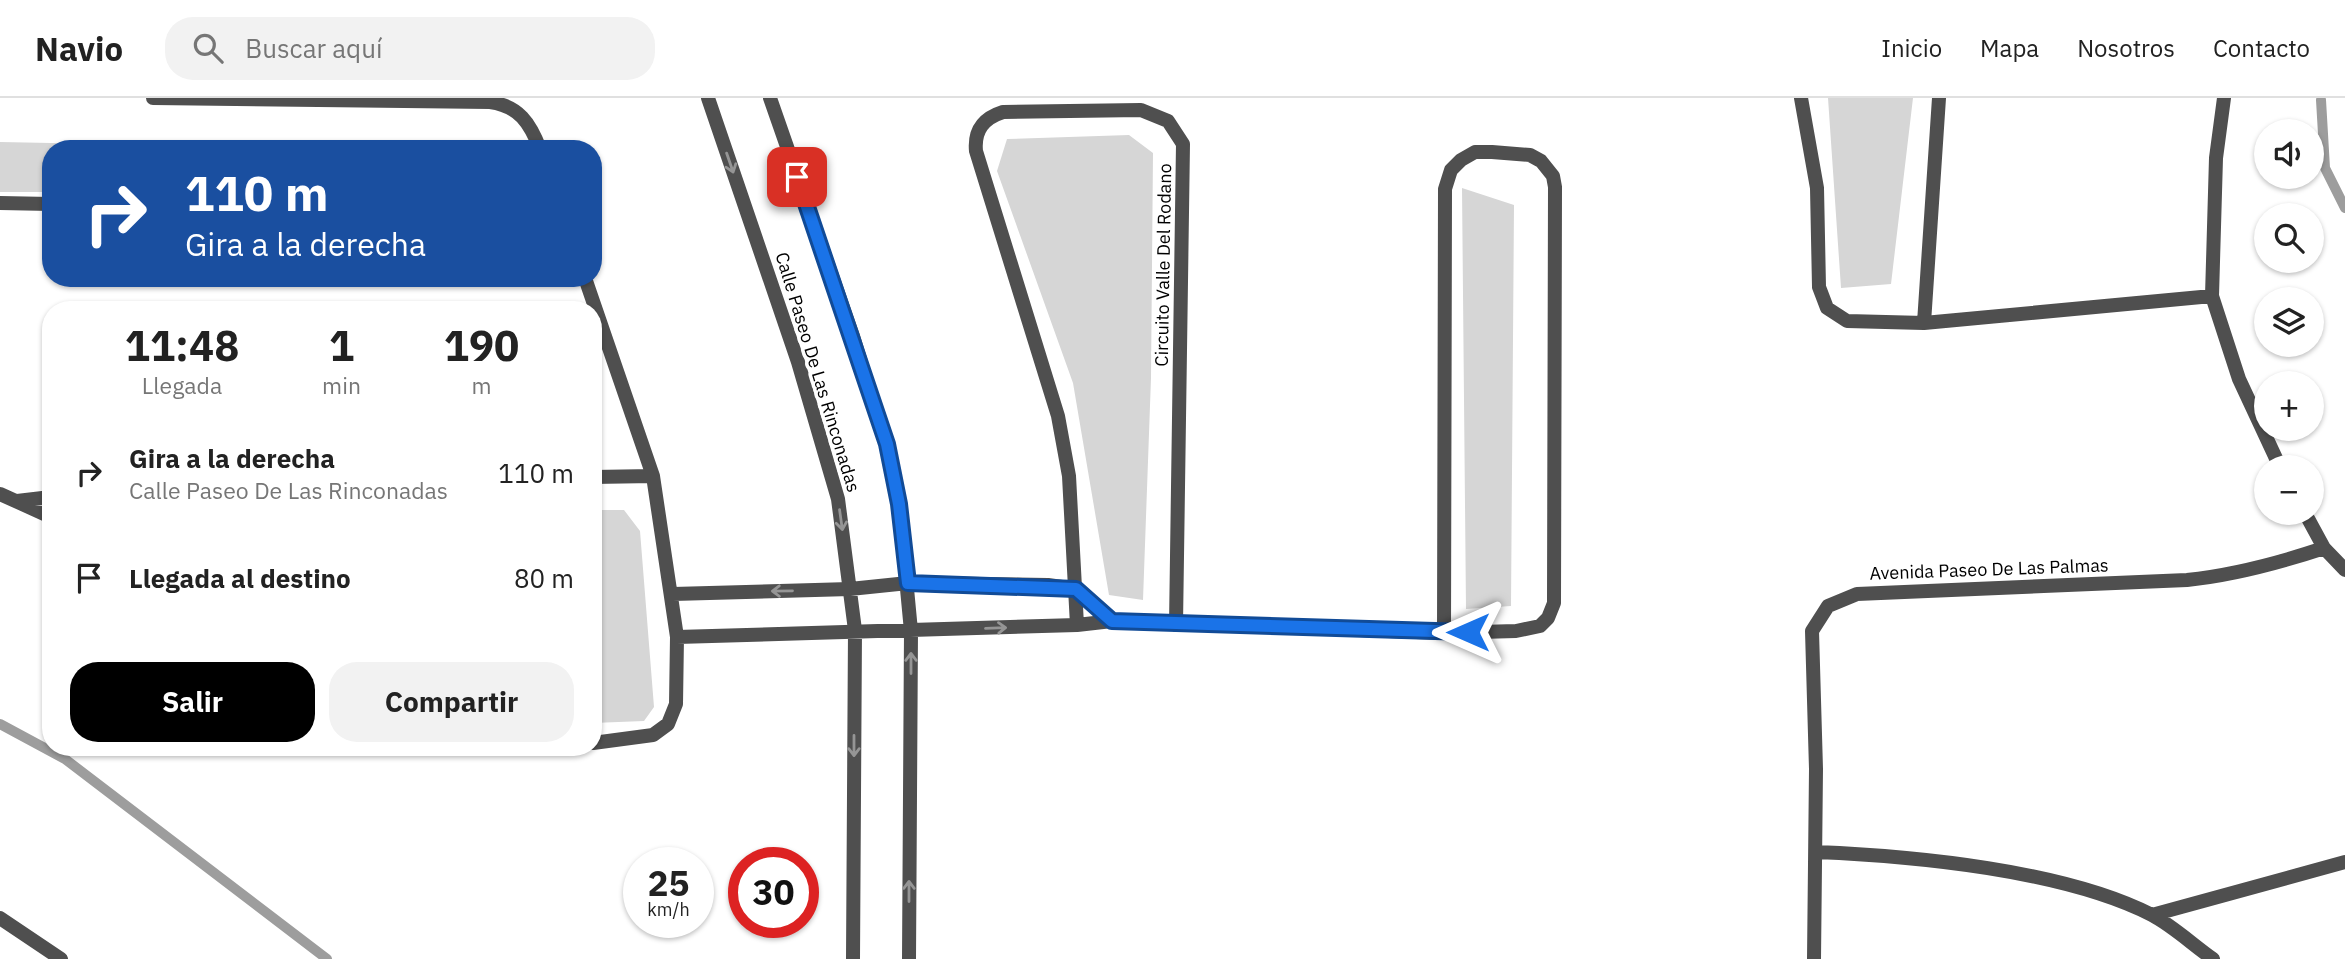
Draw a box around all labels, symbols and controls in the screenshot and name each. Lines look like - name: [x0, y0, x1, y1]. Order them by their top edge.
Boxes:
- search box: [165, 17, 655, 80]
- text: Navio: [35, 27, 123, 70]
- icon: search: [189, 29, 227, 67]
- text: Buscar aquí: [245, 31, 382, 65]
- text: Inicio: [1881, 32, 1942, 64]
- text: Mapa: [1980, 32, 2039, 64]
- text: Nosotros: [2077, 32, 2175, 64]
- text: Contacto: [2213, 32, 2310, 64]
- map controls: [2254, 119, 2324, 525]
- button: sound: [2254, 119, 2324, 189]
- pin: [767, 147, 827, 207]
- one-way arrow: [725, 151, 737, 173]
- icon: arrive: [778, 158, 816, 196]
- text: 110 m: [185, 161, 329, 224]
- street label: Circuito Valle Del Rodano: [1150, 163, 1176, 367]
- icon: right: [70, 168, 161, 259]
- button: search: [2254, 203, 2324, 273]
- text: Gira a la derecha: [185, 223, 426, 265]
- street label: Calle Paseo De Las Rinconadas: [770, 249, 866, 495]
- button: layers: [2254, 287, 2324, 357]
- text: 11:48: [125, 318, 239, 373]
- text: 1: [329, 318, 354, 373]
- text: 190: [444, 318, 519, 373]
- text: Llegada: [142, 370, 222, 400]
- text: min: [322, 370, 361, 400]
- text: m: [471, 370, 492, 400]
- button: +: [2254, 371, 2324, 441]
- text: Gira a la derecha: [129, 441, 335, 475]
- icon: right: [70, 454, 108, 492]
- button: −: [2254, 455, 2324, 525]
- text: 110 m: [498, 456, 574, 490]
- text: Calle Paseo De Las Rinconadas: [129, 475, 448, 505]
- one-way arrow: [835, 508, 848, 531]
- street label: Avenida Paseo De Las Palmas: [1869, 553, 2109, 585]
- icon: arrive: [70, 559, 108, 597]
- text: Llegada al destino: [129, 561, 351, 595]
- text: 80 m: [514, 561, 574, 595]
- one-way arrow: [771, 584, 794, 597]
- position arrow: [1431, 595, 1505, 669]
- one-way arrow: [984, 621, 1007, 635]
- one-way arrow: [904, 652, 918, 675]
- button: Salir: [70, 662, 315, 742]
- button: Compartir: [329, 662, 574, 742]
- one-way arrow: [847, 735, 861, 758]
- speed limit sign: 30: [728, 847, 819, 938]
- text: 25: [647, 860, 690, 906]
- one-way arrow: [902, 880, 916, 903]
- text: km/h: [647, 898, 690, 921]

